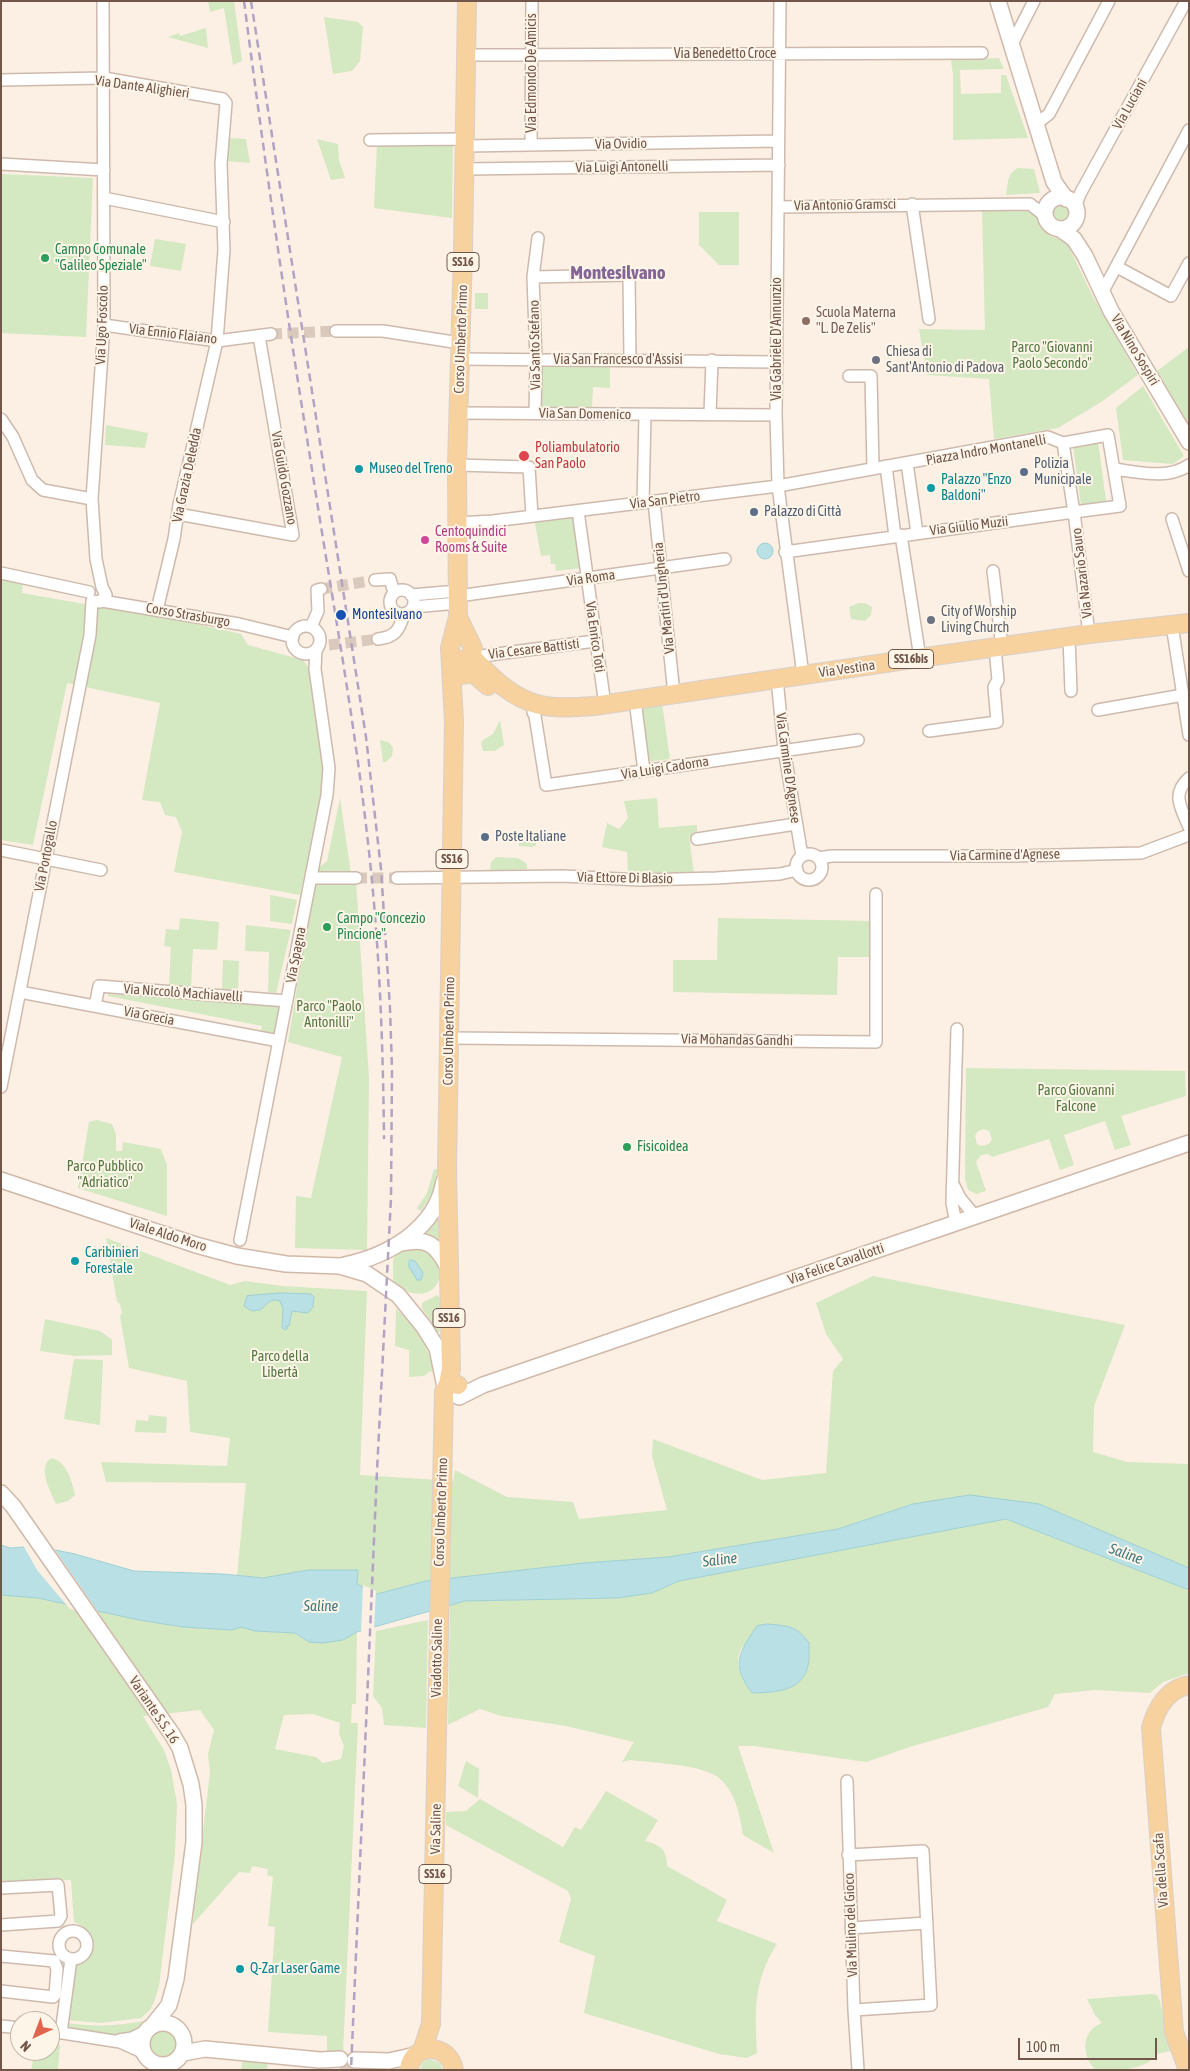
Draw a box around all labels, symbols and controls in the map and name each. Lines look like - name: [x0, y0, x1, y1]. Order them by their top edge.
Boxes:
- street label: Via Edmondo De Amicis: [524, 13, 540, 133]
- street label: Via Benedetto Croce: [674, 46, 776, 62]
- street label: Via Dante Alighieri: [94, 72, 190, 102]
- street label: Via Luciani: [1109, 76, 1151, 132]
- street label: Via Ovidio: [595, 135, 647, 153]
- street label: Via Luigi Antonelli: [575, 158, 669, 176]
- street label: Via Antonio Gramsci: [794, 196, 896, 214]
- place label: Campo Comunale "Galileo Speziale": [55, 242, 146, 274]
- marker: Campo Comunale "Galileo Speziale": [39, 252, 51, 264]
- road number: SS16: [447, 252, 479, 272]
- district label: Montesilvano: [570, 262, 666, 284]
- street label: Via Gabriele D'Annunzio: [769, 277, 785, 401]
- street label: Corso Umberto Primo: [451, 284, 471, 394]
- street label: Via Ugo Foscolo: [92, 285, 112, 365]
- street label: Via Santo Stefano: [526, 300, 544, 390]
- place label: Scuola Materna "L. De Zelis": [816, 305, 896, 338]
- street label: Via Nino Sospiri: [1107, 311, 1163, 389]
- marker: Scuola Materna "L. De Zelis": [800, 315, 812, 327]
- street label: Via Ennio Flaiano: [128, 320, 218, 348]
- park label: Parco "Giovanni Paolo Secondo": [1011, 340, 1093, 372]
- place label: Chiesa di Sant'Antonio di Padova: [886, 344, 1004, 377]
- street label: Via San Francesco d'Assisi: [553, 352, 683, 368]
- marker: Chiesa di Sant'Antonio di Padova: [870, 354, 882, 366]
- street label: Via San Domenico: [539, 405, 631, 423]
- street label: Via Grazia Deledda: [169, 426, 205, 524]
- street label: Via Guido Gozzano: [267, 430, 301, 526]
- street label: Piazza Indro Montanelli: [925, 431, 1047, 469]
- place label: Poliambulatorio San Paolo: [535, 440, 620, 472]
- marker: Poliambulatorio San Paolo: [517, 449, 531, 463]
- place label: Polizia Municipale: [1034, 456, 1092, 488]
- place label: Museo del Treno: [369, 461, 453, 477]
- marker: Museo del Treno: [353, 463, 365, 475]
- marker: Polizia Municipale: [1018, 466, 1030, 478]
- place label: Palazzo "Enzo Baldoni": [941, 472, 1012, 504]
- marker: Palazzo "Enzo Baldoni": [925, 482, 937, 494]
- street label: Via San Pietro: [629, 487, 701, 513]
- place label: Palazzo di Città: [764, 504, 842, 520]
- marker: Palazzo di Città: [748, 506, 760, 518]
- street label: Via Giulio Muzii: [929, 513, 1009, 539]
- place label: Centoquindici Rooms & Suite: [435, 524, 507, 556]
- street label: Via Nazario Sauro: [1068, 527, 1096, 619]
- marker: Centoquindici Rooms & Suite: [419, 534, 431, 546]
- street label: Via Martiri d'Ungheria: [650, 541, 678, 655]
- street label: Via Roma: [566, 566, 616, 590]
- street label: Corso Strasburgo: [145, 599, 231, 631]
- street label: Via Enrico Toti: [582, 600, 608, 674]
- place label: City of Worship Living Church: [941, 604, 1017, 636]
- place label: Montesilvano: [352, 607, 422, 623]
- marker: Montesilvano: [334, 608, 348, 622]
- marker: City of Worship Living Church: [925, 614, 937, 626]
- street label: Via Cesare Battisti: [487, 635, 581, 663]
- road number: SS16bis: [888, 650, 934, 669]
- street label: Via Vestina: [818, 657, 876, 681]
- street label: Via Carmine D'Agnese: [772, 712, 804, 824]
- street label: Via Luigi Cadorna: [620, 753, 710, 783]
- street label: Via Portogallo: [31, 819, 61, 893]
- place label: Poste Italiane: [495, 829, 566, 845]
- marker: Poste Italiane: [479, 831, 491, 843]
- street label: Via Carmine d'Agnese: [950, 846, 1060, 864]
- road number: SS16: [436, 850, 468, 869]
- street label: Via Ettore Di Blasio: [577, 869, 673, 887]
- place label: Campo "Concezio Pincione": [337, 911, 426, 944]
- marker: Campo "Concezio Pincione": [321, 921, 333, 933]
- street label: Via Spagna: [282, 925, 310, 985]
- street label: Corso Umberto Primo: [440, 976, 458, 1086]
- street label: Via Niccolò Machiavelli: [123, 980, 243, 1006]
- park label: Parco "Paolo Antonilli": [296, 999, 362, 1032]
- street label: Via Grecia: [122, 1003, 176, 1029]
- street label: Via Mohandas Gandhi: [681, 1031, 793, 1049]
- park label: Parco Giovanni Falcone: [1038, 1083, 1114, 1116]
- place label: Fisicoidea: [637, 1139, 689, 1155]
- marker: Fisicoidea: [621, 1141, 633, 1153]
- park label: Parco Pubblico "Adriatico": [67, 1159, 143, 1192]
- street label: Viale Aldo Moro: [127, 1215, 209, 1255]
- street label: Via Felice Cavallotti: [786, 1240, 886, 1288]
- place label: Caribinieri Forestale: [85, 1245, 139, 1278]
- marker: Caribinieri Forestale: [69, 1255, 81, 1267]
- road number: SS16: [433, 1309, 465, 1328]
- park label: Parco della Libertà: [251, 1349, 309, 1381]
- street label: Corso Umberto Primo: [431, 1457, 451, 1567]
- water label: Saline: [1107, 1540, 1145, 1568]
- water label: Saline: [702, 1549, 738, 1571]
- water label: Saline: [304, 1597, 338, 1615]
- street label: Viadotto Saline: [428, 1619, 446, 1697]
- street label: Variante S.S. 16: [125, 1673, 183, 1747]
- street label: Via Saline: [427, 1803, 445, 1855]
- street label: Via della Scafa: [1150, 1832, 1172, 1908]
- road number: SS16: [419, 1865, 451, 1884]
- street label: Via Mulino del Gioco: [841, 1873, 861, 1977]
- place label: Q-Zar Laser Game: [250, 1961, 340, 1977]
- marker: Q-Zar Laser Game: [234, 1963, 246, 1975]
- north arrow: [10, 2011, 60, 2061]
- scale bar: [1020, 2028, 1159, 2060]
- text: N: [17, 2038, 34, 2055]
- text: 100 m: [1026, 2038, 1060, 2055]

